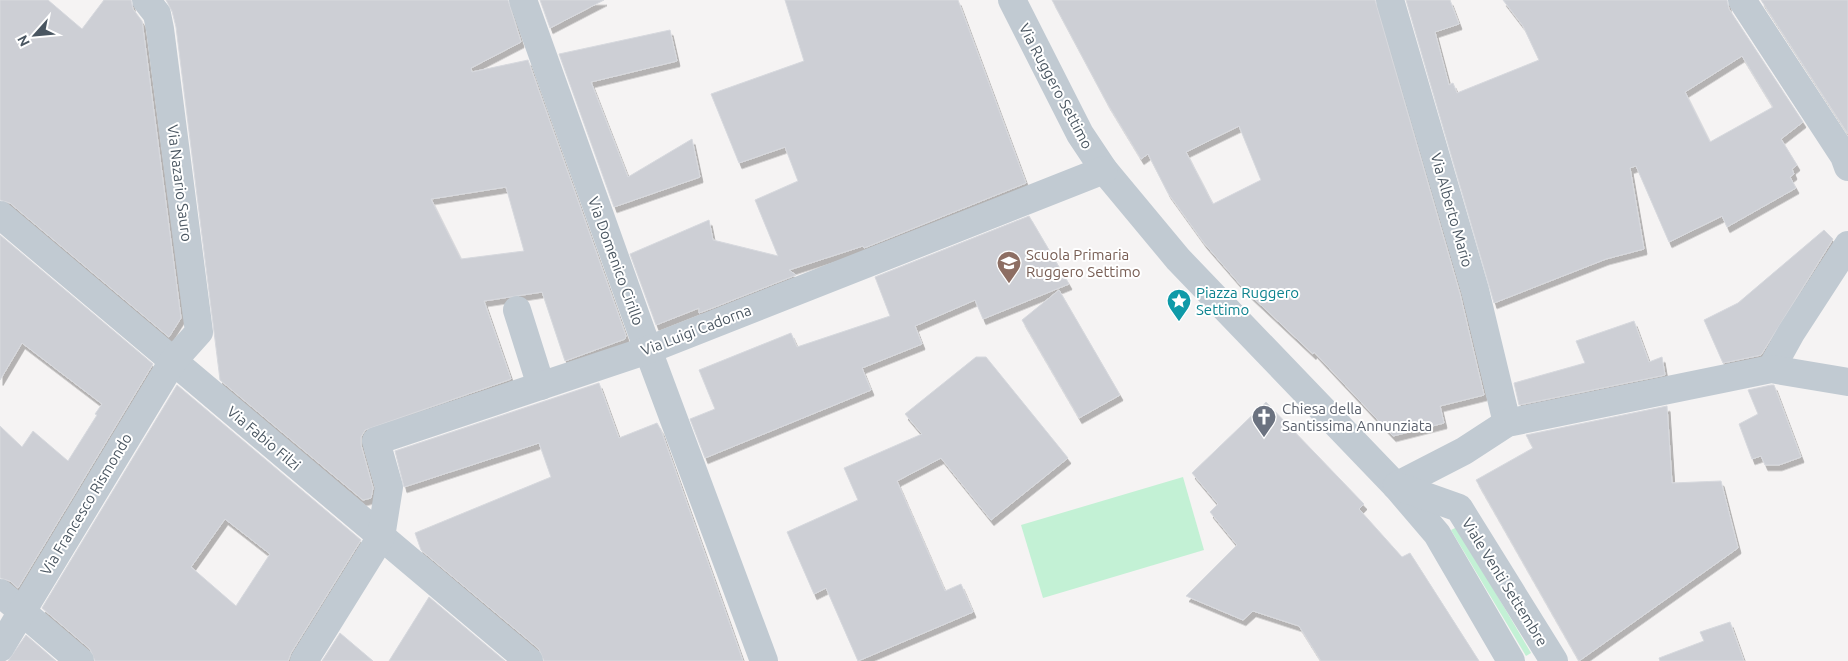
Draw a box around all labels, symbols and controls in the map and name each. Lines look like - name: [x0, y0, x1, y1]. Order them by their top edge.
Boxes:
- north arrow: [10, 10, 60, 60]
- street label: Via Ruggero Settimo: [1016, 20, 1096, 152]
- text: N: [14, 33, 33, 49]
- street label: Via Nazario Sauro: [164, 123, 196, 243]
- street label: Via Alberto Mario: [1428, 151, 1476, 269]
- street label: Via Domenico Cirillo: [585, 194, 647, 328]
- place label: Scuola Primaria Ruggero Settimo: [1026, 246, 1141, 280]
- school or university icon: Scuola Primaria Ruggero Settimo: [996, 250, 1022, 284]
- place label: Piazza Ruggero Settimo: [1196, 284, 1299, 318]
- place icon: Piazza Ruggero Settimo: [1166, 288, 1192, 322]
- street label: Via Luigi Cadorna: [638, 301, 754, 359]
- place label: Chiesa della Santissima Annunziata: [1282, 400, 1432, 434]
- street label: Via Fabio Filzi: [224, 402, 304, 474]
- church icon: Chiesa della Santissima Annunziata: [1251, 404, 1277, 438]
- street label: Via Francesco Rismondo: [37, 430, 135, 578]
- street label: Viale Venti Settembre: [1459, 515, 1551, 649]

